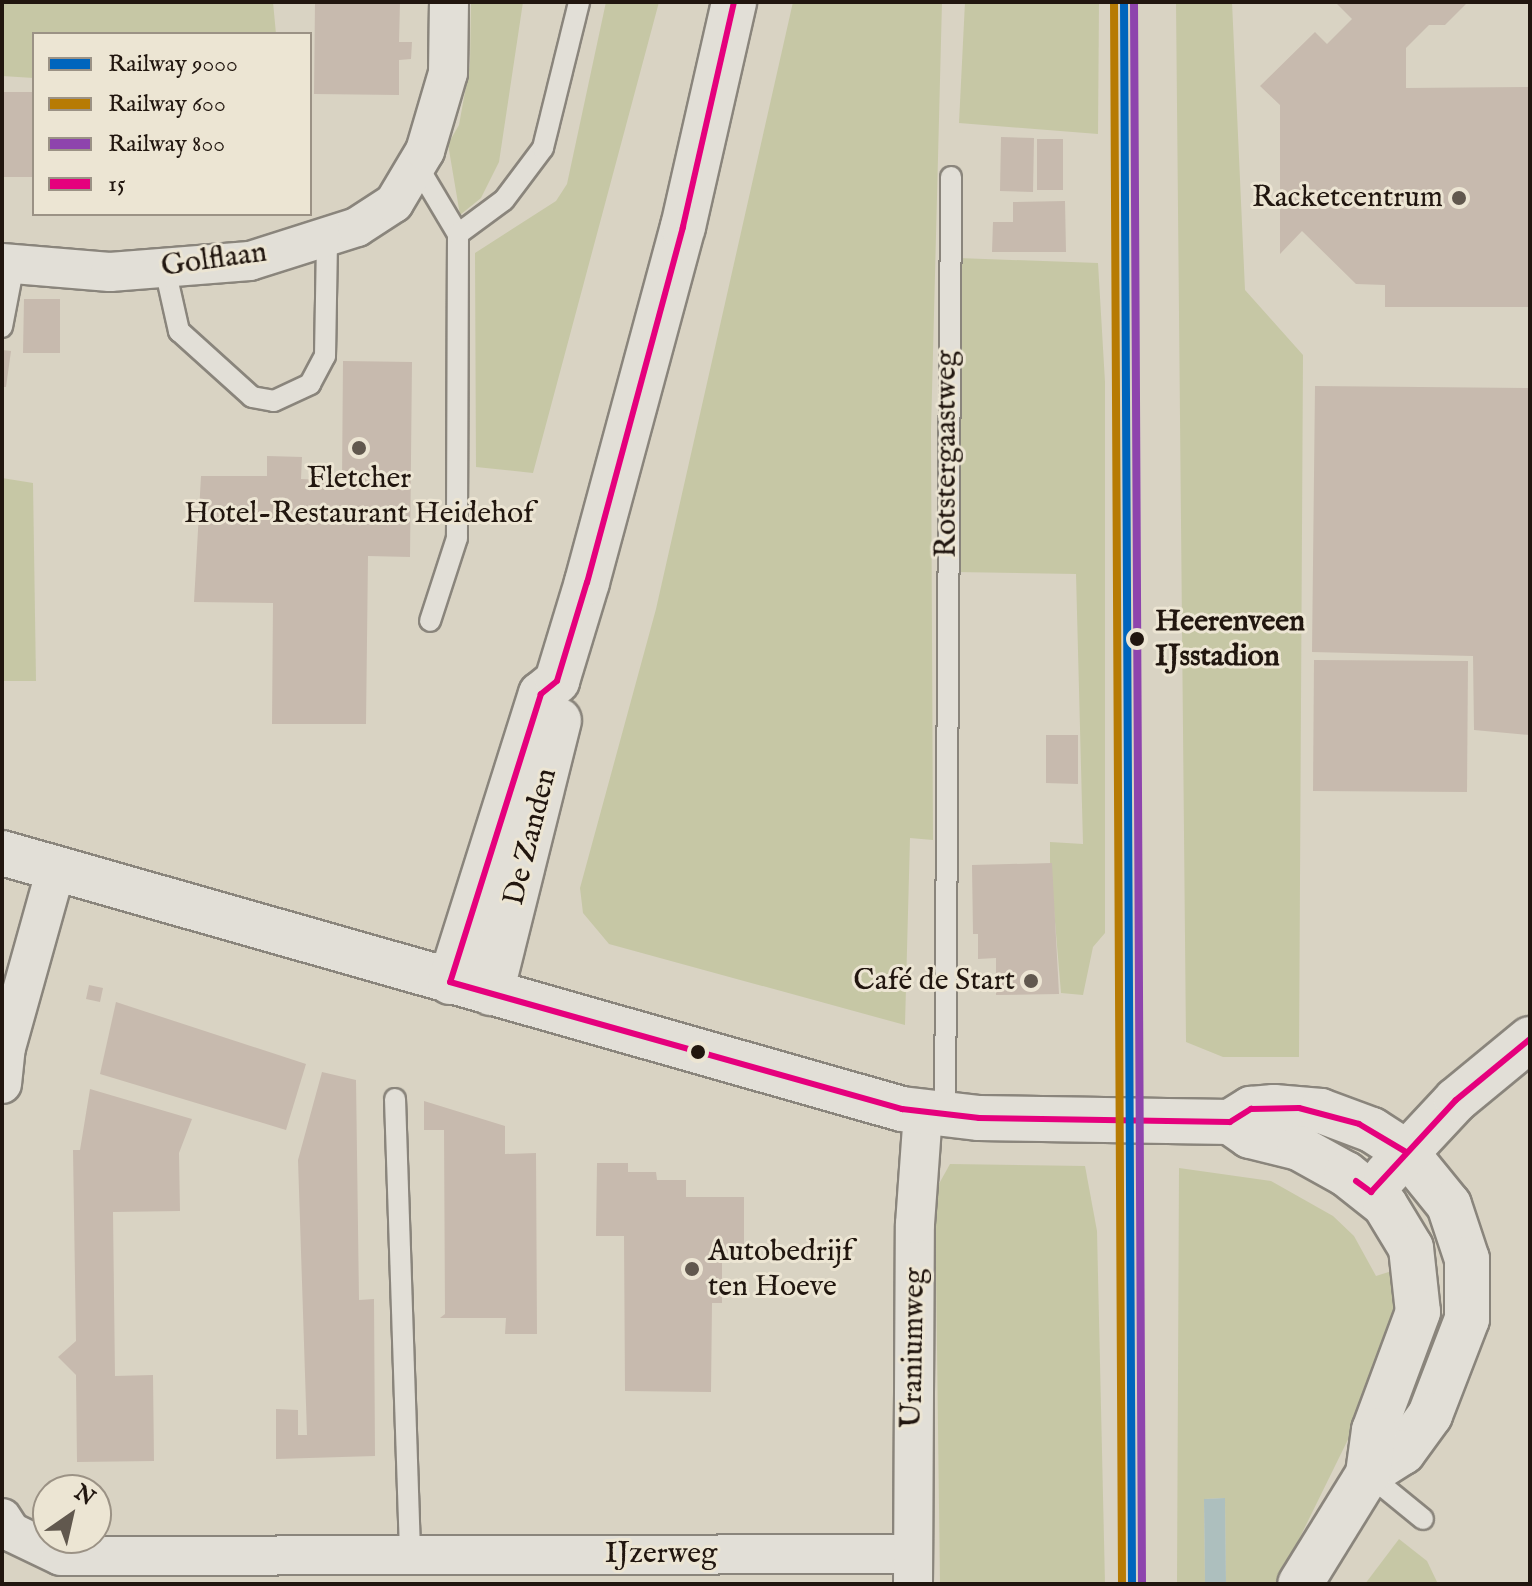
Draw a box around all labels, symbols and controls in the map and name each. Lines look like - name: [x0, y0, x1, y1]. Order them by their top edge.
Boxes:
- legend: [32, 32, 312, 216]
- text: Railway 9000: [108, 49, 238, 80]
- text: Railway 600: [108, 89, 226, 120]
- text: Railway 800: [108, 129, 225, 160]
- text: 15: [108, 169, 126, 200]
- place label: Racketcentrum: [1252, 180, 1443, 216]
- marker: Racketcentrum: [1450, 189, 1468, 207]
- street label: Golflaan: [159, 235, 269, 285]
- street label: Rotstergaastweg: [929, 350, 965, 558]
- marker: Fletcher Hotel-Restaurant Heidehof: [350, 439, 368, 457]
- place label: Fletcher Hotel-Restaurant Heidehof: [184, 461, 534, 532]
- place label: Heerenveen IJsstadion: [1155, 604, 1305, 674]
- marker: Heerenveen IJsstadion: [1126, 628, 1148, 650]
- street label: De Zanden: [497, 765, 565, 909]
- place label: Café de Start: [853, 963, 1015, 999]
- marker: Café de Start: [1022, 972, 1040, 990]
- unlabelled marker: [690, 1044, 706, 1060]
- place label: Autobedrijf ten Hoeve: [708, 1234, 853, 1304]
- marker: Autobedrijf ten Hoeve: [683, 1260, 701, 1278]
- street label: Uraniumweg: [895, 1267, 933, 1429]
- north arrow: [32, 1474, 112, 1554]
- text: N: [69, 1479, 100, 1513]
- street label: IJzerweg: [605, 1536, 717, 1572]

